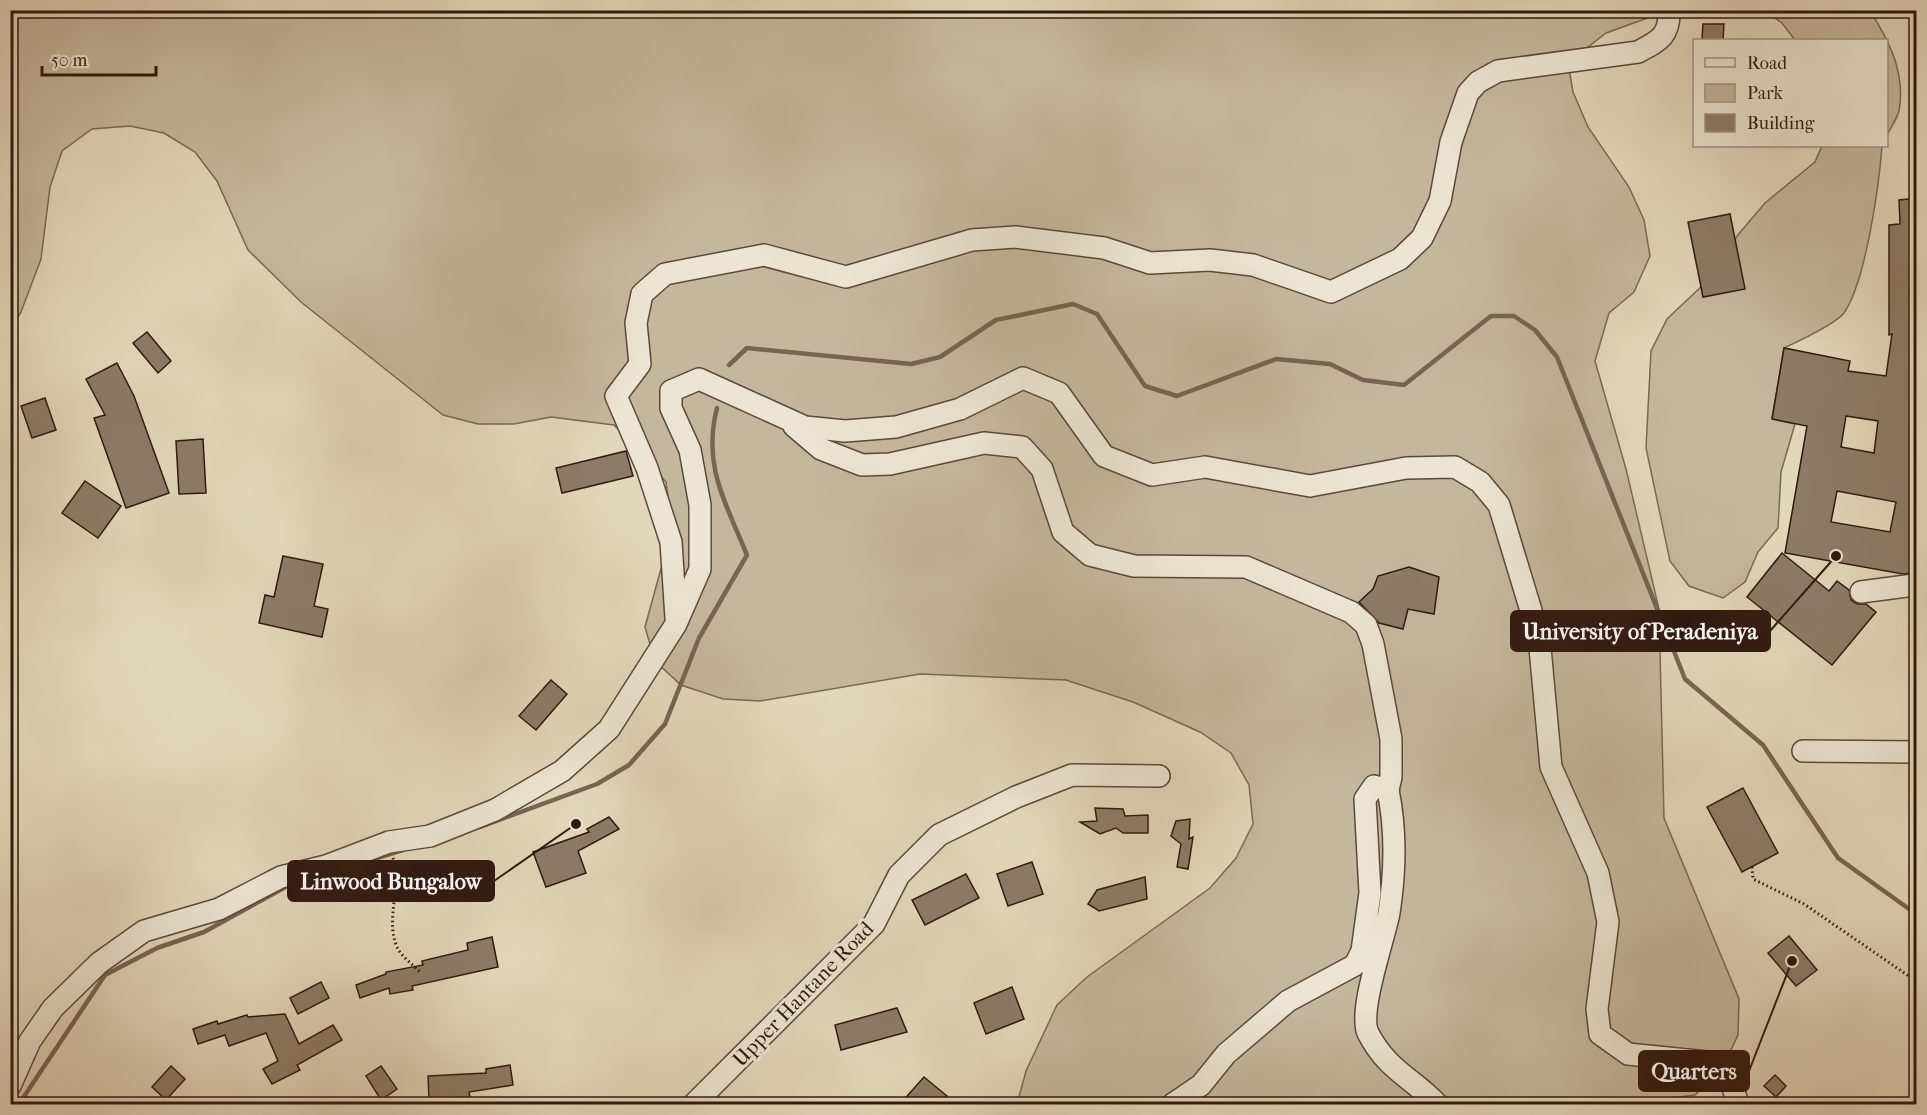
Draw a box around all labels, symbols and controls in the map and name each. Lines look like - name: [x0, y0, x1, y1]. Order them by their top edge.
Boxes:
- scale bar: [42, 39, 156, 77]
- legend: [1693, 39, 1888, 147]
- text: 50 m: [51, 50, 88, 71]
- text: Road: [1747, 53, 1787, 74]
- text: Park: [1747, 83, 1784, 104]
- text: Building: [1747, 113, 1815, 134]
- callout: University of Peradeniya: [1511, 611, 1770, 651]
- text: University of Peradeniya: [1521, 619, 1758, 645]
- callout: Linwood Bungalow: [288, 861, 494, 901]
- text: Linwood Bungalow: [300, 869, 483, 895]
- street label: Upper Hantane Road: [728, 916, 879, 1071]
- callout: Quarters: [1639, 1051, 1749, 1091]
- text: Quarters: [1651, 1059, 1737, 1085]

